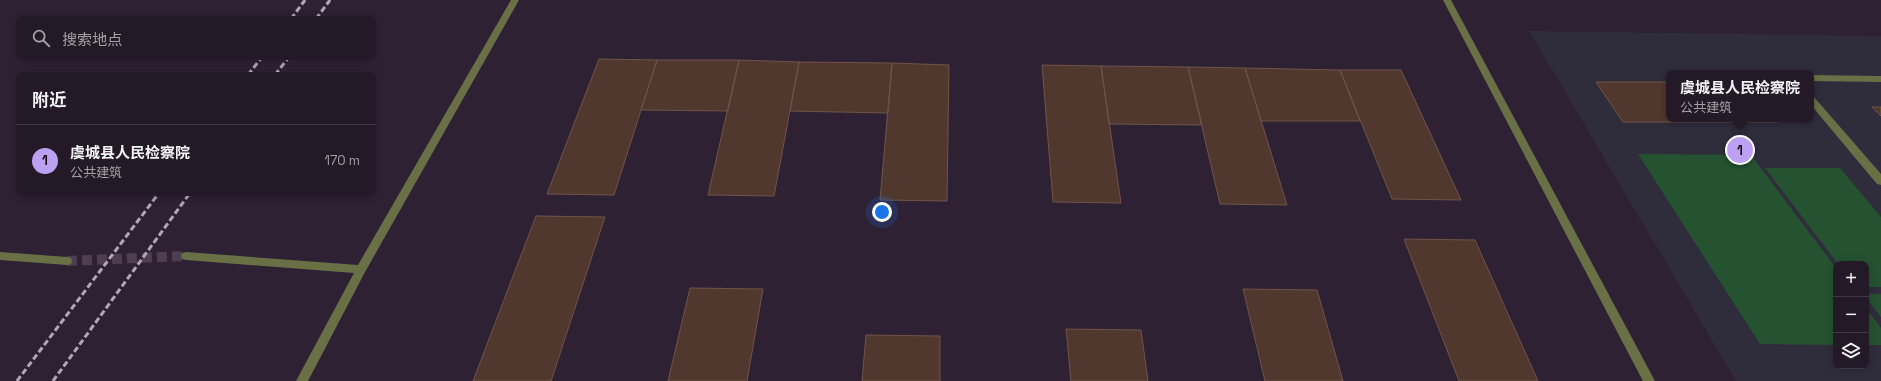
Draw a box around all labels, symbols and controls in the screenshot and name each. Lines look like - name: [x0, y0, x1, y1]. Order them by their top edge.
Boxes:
- search box: [16, 16, 376, 60]
- icon: search: [30, 27, 52, 49]
- text: 搜索地点: [62, 30, 122, 49]
- popup: [1666, 70, 1814, 122]
- text: 虞城县人民检察院: [1680, 78, 1800, 97]
- text: 附近: [32, 89, 66, 111]
- text: 公共建筑: [1680, 99, 1732, 116]
- pin: 1: [1727, 135, 1753, 165]
- text: 虞城县人民检察院: [70, 143, 190, 162]
- text: 1: [42, 152, 48, 169]
- text: 170 m: [324, 152, 360, 169]
- text: 公共建筑: [70, 164, 122, 181]
- your location: [872, 202, 892, 222]
- map controls: [1833, 261, 1869, 369]
- button: +: [1833, 261, 1869, 297]
- button: −: [1833, 297, 1869, 333]
- button: layers: [1833, 333, 1869, 369]

